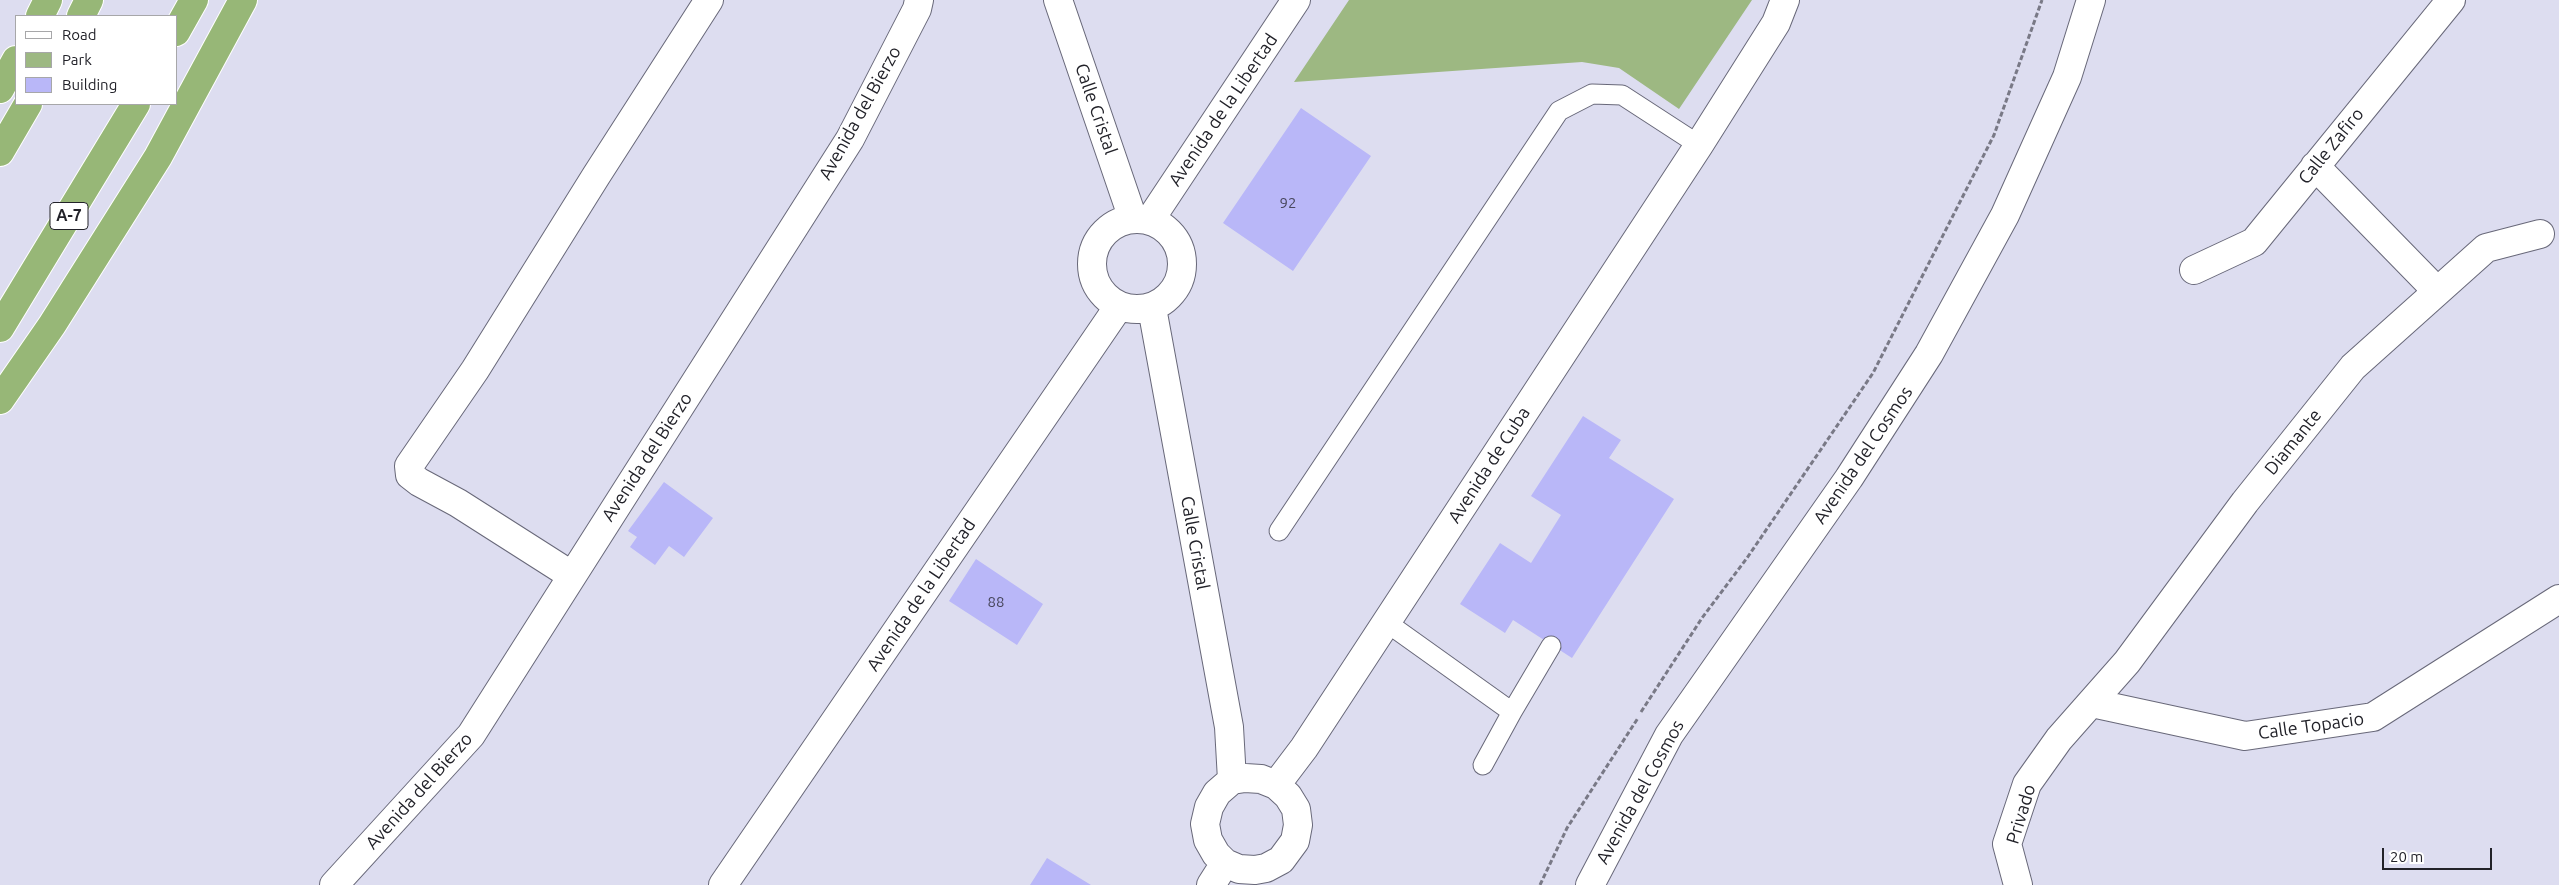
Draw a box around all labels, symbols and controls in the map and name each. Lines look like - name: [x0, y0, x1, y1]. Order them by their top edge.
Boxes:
- legend: [15, 15, 178, 105]
- text: Road: [62, 26, 97, 43]
- street label: Avenida de la Libertad: [1164, 30, 1282, 190]
- street label: Avenida del Bierzo: [814, 43, 906, 183]
- text: Park: [62, 51, 92, 68]
- street label: Calle Cristal: [1070, 61, 1122, 157]
- text: Building: [62, 76, 117, 93]
- street label: Calle Zafiro: [2294, 104, 2368, 188]
- house number: 92: [1280, 194, 1296, 212]
- road number: A-7: [50, 202, 88, 230]
- street label: Avenida del Cosmos: [1809, 382, 1917, 528]
- street label: Avenida del Bierzo: [597, 389, 697, 525]
- street label: Avenida de Cuba: [1443, 403, 1535, 527]
- street label: Diamante: [2260, 405, 2326, 479]
- street label: Calle Cristal: [1176, 494, 1214, 592]
- street label: Avenida de la Libertad: [862, 515, 980, 675]
- house number: 88: [988, 593, 1004, 611]
- street label: Calle Topacio: [2257, 708, 2365, 744]
- street label: Avenida del Cosmos: [1591, 716, 1689, 868]
- street label: Avenida del Bierzo: [361, 728, 477, 854]
- street label: Privado: [2002, 782, 2040, 846]
- scale bar: [2384, 838, 2494, 870]
- text: 20 m: [2390, 848, 2423, 865]

